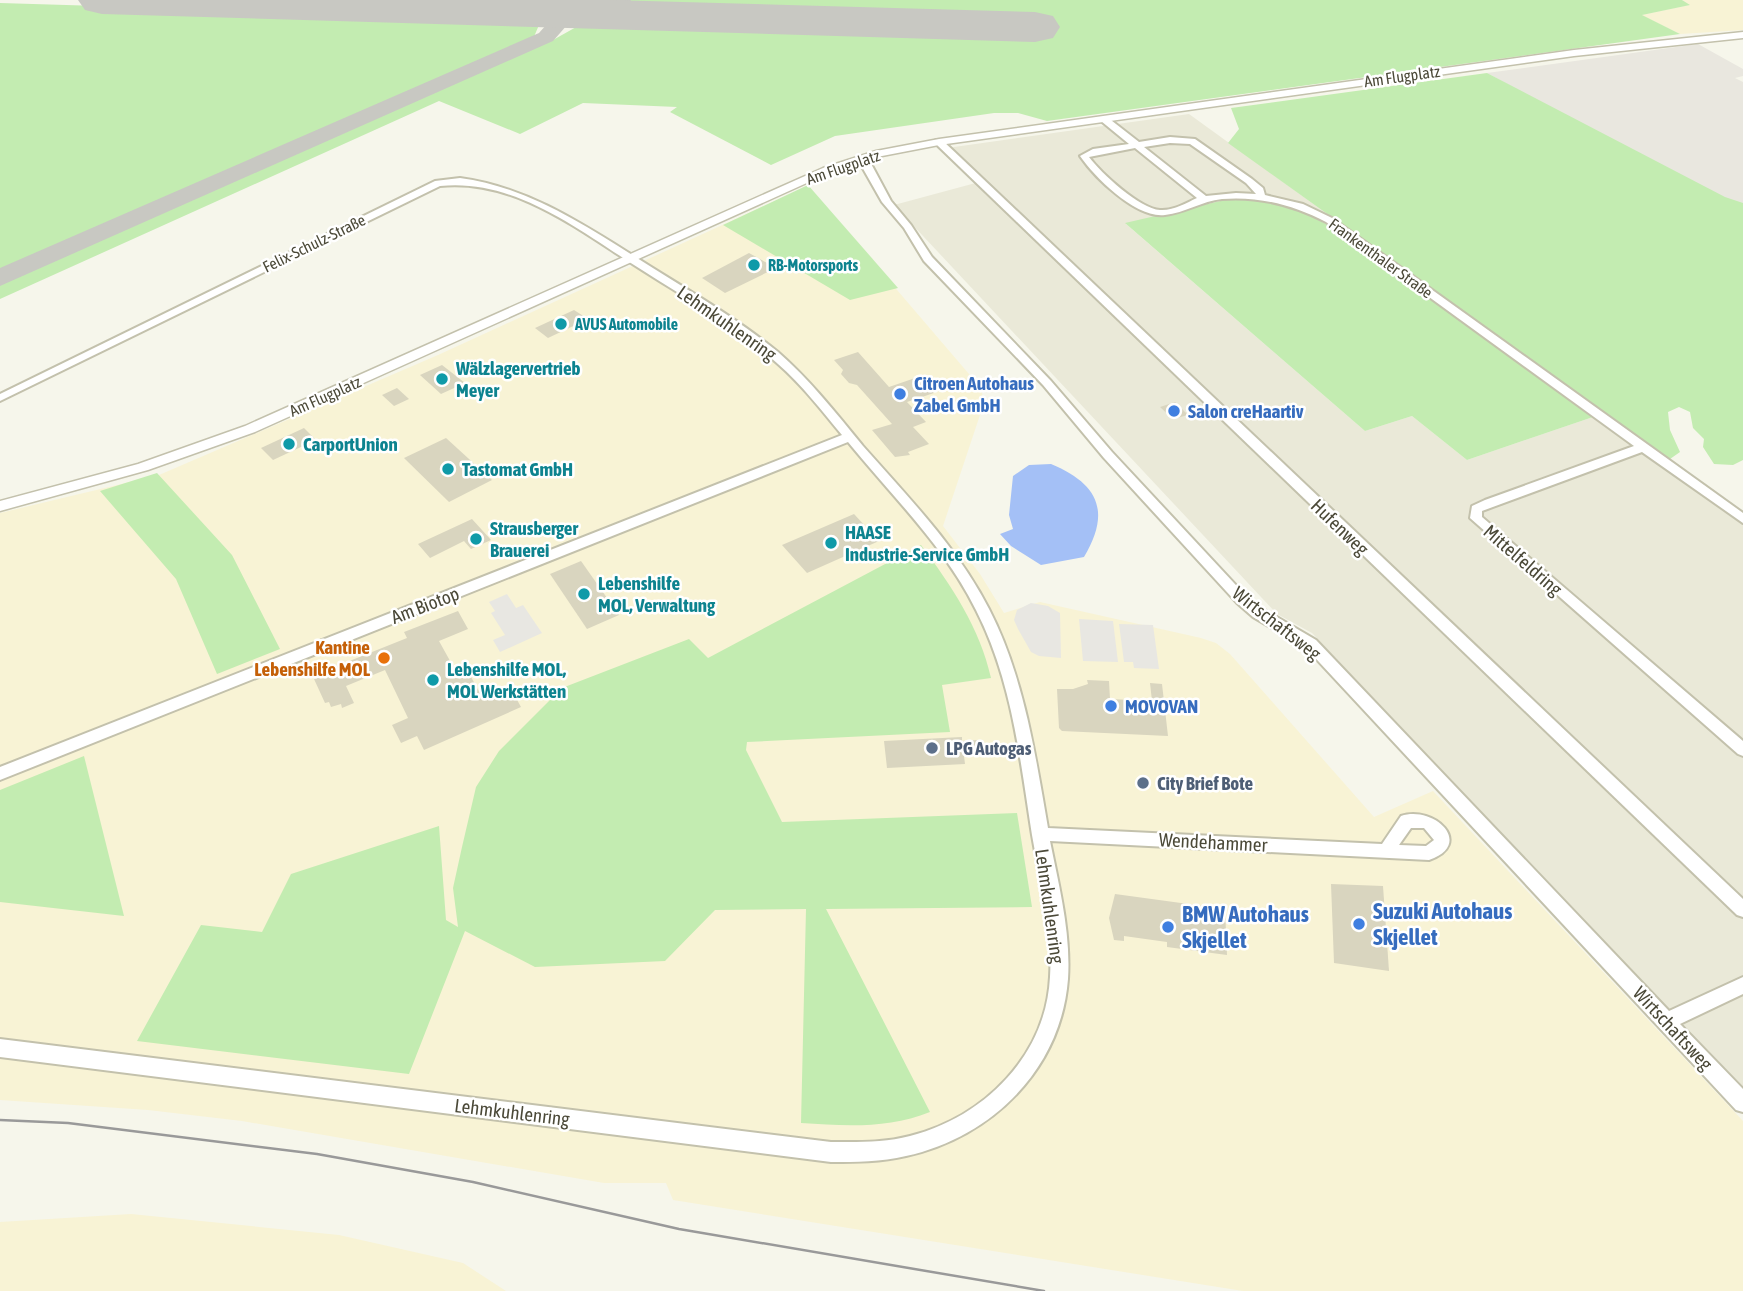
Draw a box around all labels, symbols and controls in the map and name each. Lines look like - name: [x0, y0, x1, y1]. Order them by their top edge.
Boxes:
- street label: Am Flugplatz: [1363, 62, 1441, 91]
- street label: Am Flugplatz: [804, 146, 883, 189]
- street label: Felix-Schulz-Straße: [260, 210, 368, 276]
- street label: Frankenthaler Straße: [1326, 214, 1436, 302]
- place label: RB-Motorsports: [768, 256, 858, 274]
- marker: RB-Motorsports: [746, 257, 762, 273]
- street label: Lehmkuhlenring: [673, 281, 781, 366]
- place label: AVUS Automobile: [574, 315, 678, 333]
- marker: AVUS Automobile: [553, 316, 569, 332]
- place label: Wälzlagervertrieb Meyer: [455, 357, 581, 401]
- marker: Wälzlagervertrieb Meyer: [434, 371, 450, 387]
- street label: Am Flugplatz: [286, 372, 364, 421]
- place label: Citroen Autohaus Zabel GmbH: [914, 372, 1034, 416]
- marker: Citroen Autohaus Zabel GmbH: [892, 386, 908, 402]
- place label: Salon creHaartiv: [1188, 400, 1304, 422]
- marker: Salon creHaartiv: [1166, 403, 1182, 419]
- place label: CarportUnion: [303, 433, 398, 455]
- marker: CarportUnion: [281, 436, 297, 452]
- place label: Tastomat GmbH: [462, 458, 573, 480]
- marker: Tastomat GmbH: [440, 461, 456, 477]
- street label: Hufenweg: [1307, 494, 1374, 560]
- place label: Strausberger Brauerei: [490, 517, 578, 561]
- street label: Mittelfeldring: [1479, 520, 1567, 601]
- place label: HAASE Industrie-Service GmbH: [845, 521, 1009, 565]
- marker: Strausberger Brauerei: [468, 531, 484, 547]
- marker: HAASE Industrie-Service GmbH: [823, 535, 839, 551]
- place label: Lebenshilfe MOL, Verwaltung: [598, 572, 716, 616]
- street label: Am Biotop: [388, 582, 462, 628]
- street label: Wirtschaftsweg: [1228, 582, 1326, 665]
- marker: Lebenshilfe MOL, Verwaltung: [576, 586, 592, 602]
- place label: Kantine Lebenshilfe MOL: [254, 636, 371, 680]
- marker: Kantine Lebenshilfe MOL: [376, 650, 392, 666]
- place label: Lebenshilfe MOL, MOL Werkstätten: [447, 658, 567, 702]
- marker: Lebenshilfe MOL, MOL Werkstätten: [425, 672, 441, 688]
- place label: MOVOVAN: [1125, 695, 1198, 717]
- marker: MOVOVAN: [1103, 698, 1119, 714]
- place label: LPG Autogas: [946, 737, 1032, 759]
- marker: LPG Autogas: [924, 740, 940, 756]
- place label: City Brief Bote: [1157, 772, 1253, 794]
- marker: City Brief Bote: [1135, 775, 1151, 791]
- street label: Wendehammer: [1158, 828, 1268, 856]
- street label: Lehmkuhlenring: [1031, 847, 1069, 966]
- place label: Suzuki Autohaus Skjellet: [1373, 898, 1512, 950]
- place label: BMW Autohaus Skjellet: [1182, 901, 1309, 953]
- marker: Suzuki Autohaus Skjellet: [1351, 916, 1367, 932]
- marker: BMW Autohaus Skjellet: [1160, 919, 1176, 935]
- street label: Wirtschaftsweg: [1629, 982, 1718, 1075]
- street label: Lehmkuhlenring: [453, 1094, 572, 1130]

